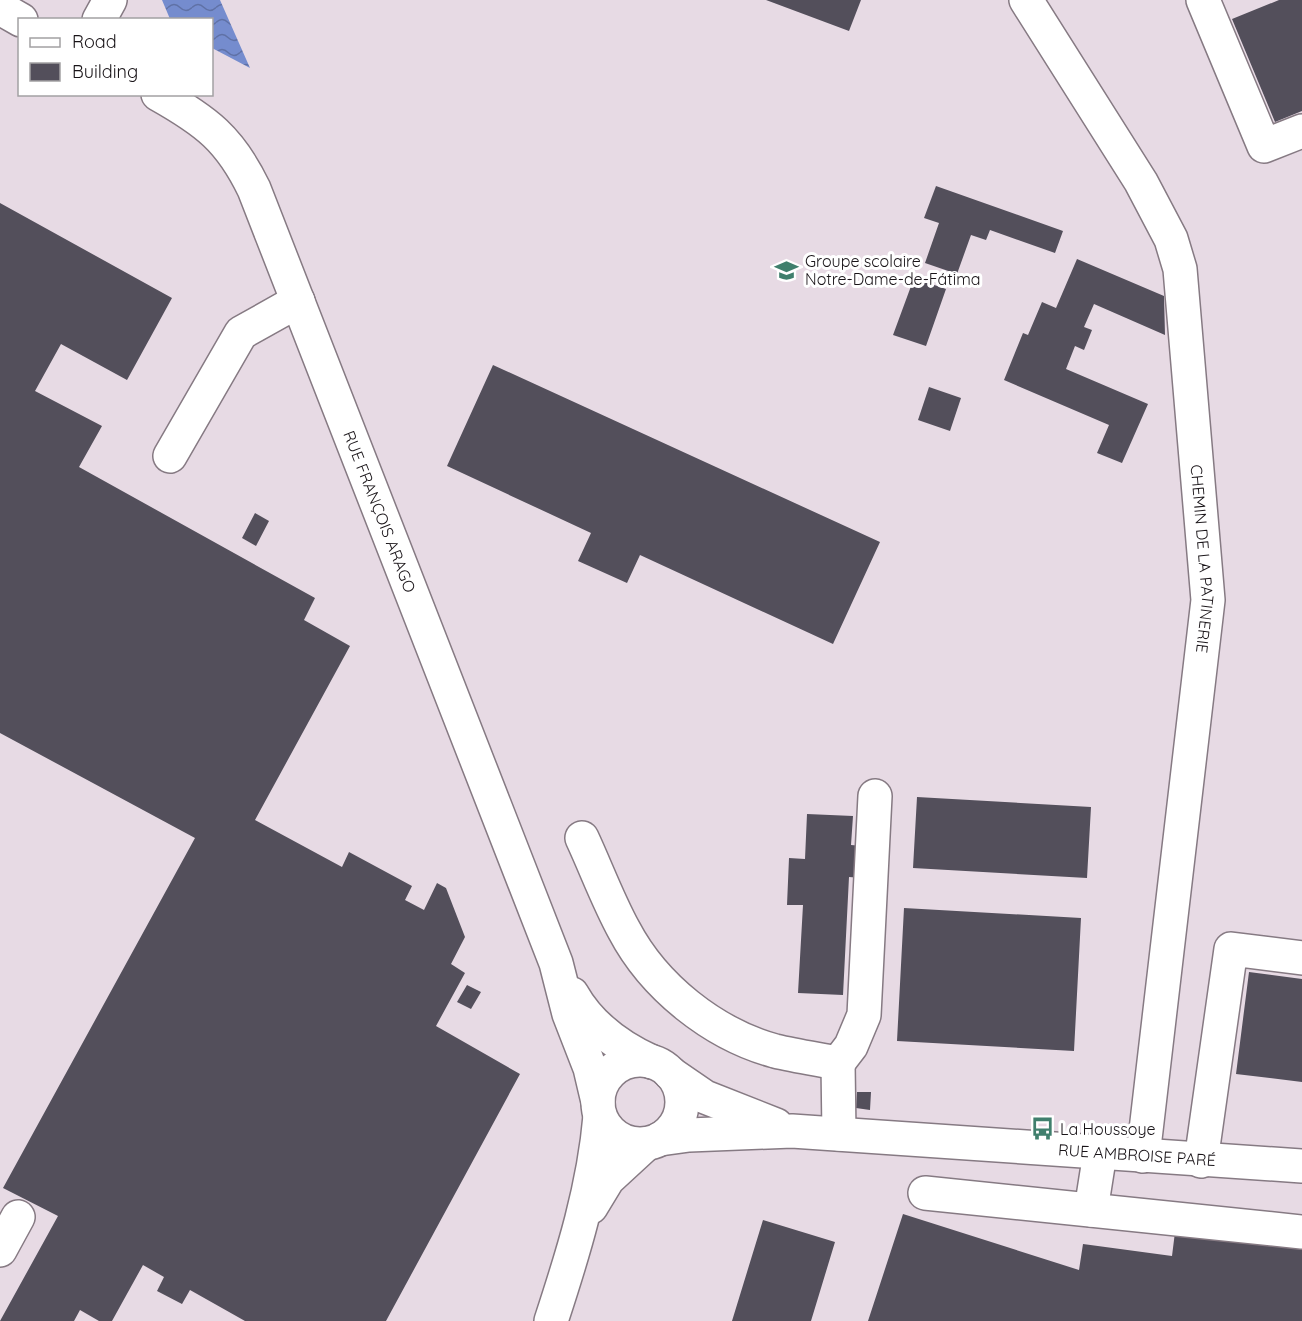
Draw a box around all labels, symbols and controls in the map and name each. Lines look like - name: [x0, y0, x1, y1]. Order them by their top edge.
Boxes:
- legend: [18, 18, 213, 96]
- text: Road: [72, 30, 117, 53]
- text: Building: [72, 60, 138, 83]
- place label: Groupe scolaire Notre-Dame-de-Fátima: [805, 251, 980, 289]
- school or university icon: Groupe scolaire Notre-Dame-de-Fátima: [774, 257, 800, 283]
- street label: RUE FRANÇOIS ARAGO: [339, 428, 420, 595]
- street label: CHEMIN DE LA PATINERIE: [1187, 464, 1218, 654]
- bus stop icon: La Houssoye: [1029, 1116, 1055, 1142]
- place label: La Houssoye: [1060, 1119, 1156, 1139]
- street label: RUE AMBROISE PARÉ: [1057, 1139, 1216, 1170]

